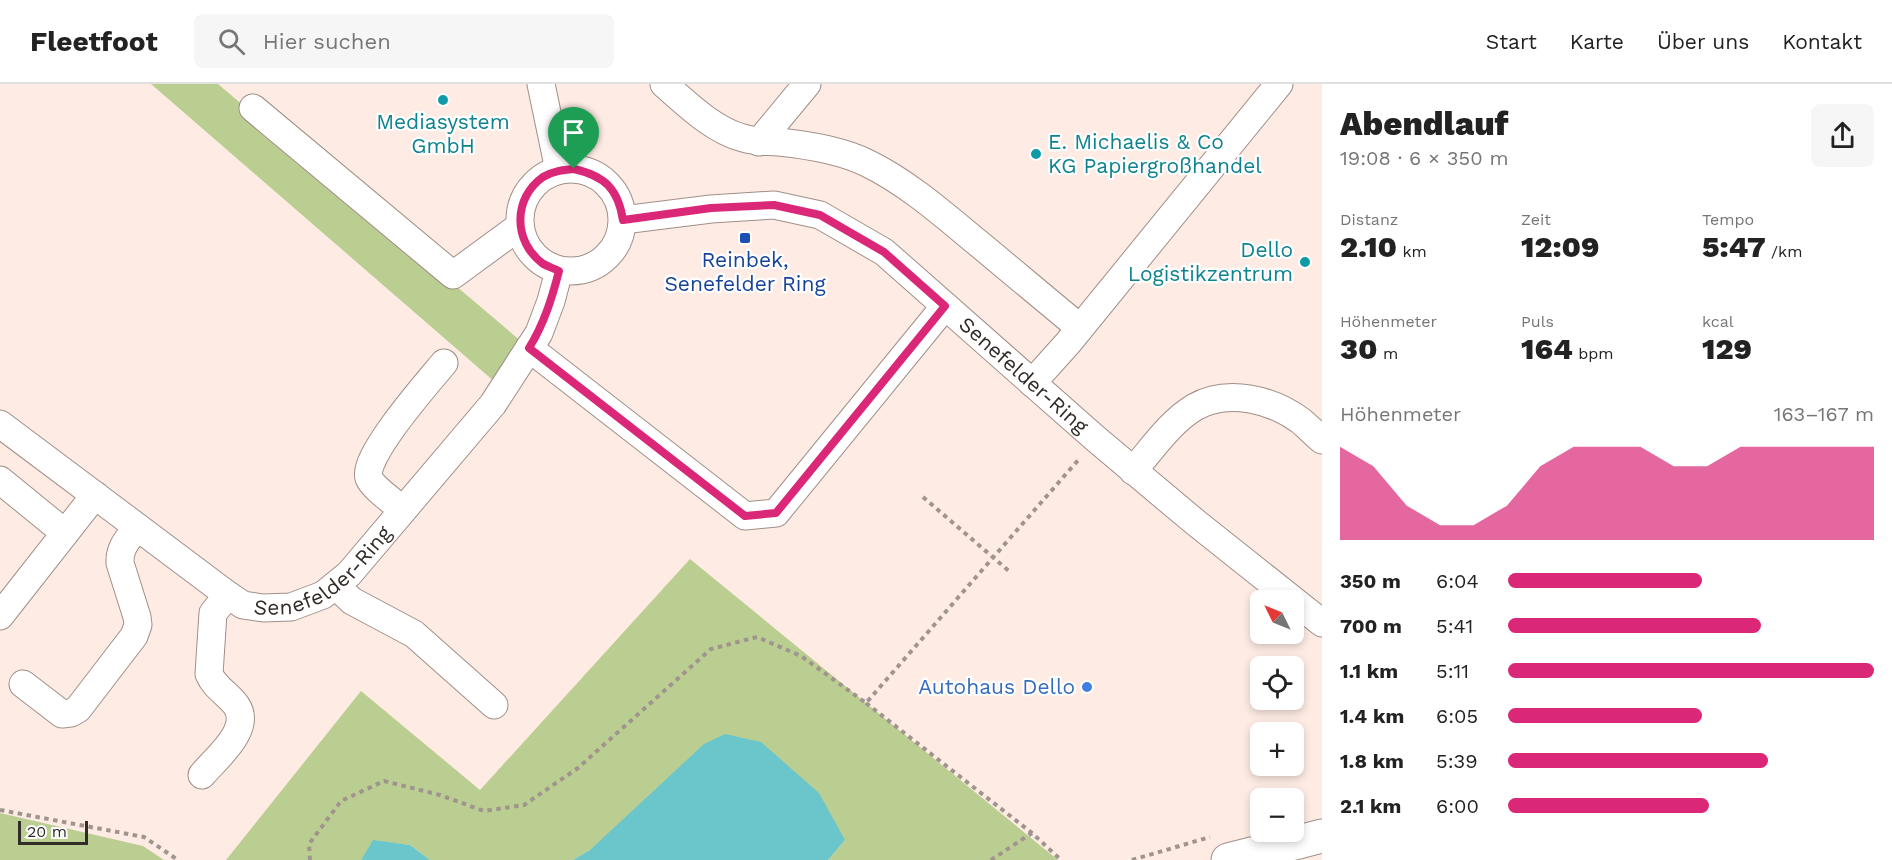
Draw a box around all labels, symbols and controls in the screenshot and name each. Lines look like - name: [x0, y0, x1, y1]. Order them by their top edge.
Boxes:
- search box: [194, 14, 614, 68]
- text: Fleetfoot: [30, 25, 158, 58]
- icon: search: [215, 25, 248, 58]
- text: Hier suchen: [263, 29, 391, 54]
- text: Start: [1486, 29, 1537, 54]
- text: Karte: [1570, 29, 1624, 54]
- text: Über uns: [1657, 29, 1749, 54]
- text: Kontakt: [1782, 29, 1862, 54]
- marker: Mediasystem GmbH: [436, 93, 450, 107]
- text: Abendlauf: [1340, 104, 1509, 143]
- button: share: [1811, 104, 1874, 167]
- pin: [548, 107, 599, 169]
- place label: Mediasystem GmbH: [376, 109, 510, 158]
- icon: arrive: [557, 116, 590, 149]
- place label: E. Michaelis & Co KG Papiergroßhandel: [1048, 129, 1262, 178]
- text: 19:08 · 6 × 350 m: [1340, 146, 1508, 170]
- marker: E. Michaelis & Co KG Papiergroßhandel: [1029, 147, 1043, 161]
- text: Distanz: [1340, 210, 1398, 229]
- text: Zeit: [1521, 210, 1551, 229]
- text: Tempo: [1702, 210, 1754, 229]
- text: 2.10: [1340, 229, 1397, 264]
- text: 12:09: [1521, 229, 1600, 264]
- text: 5:47: [1702, 229, 1766, 264]
- marker: Reinbek, Senefelder Ring: [738, 231, 752, 245]
- place label: Dello Logistikzentrum: [1128, 237, 1293, 286]
- text: km: [1397, 242, 1427, 261]
- text: /km: [1766, 242, 1802, 261]
- place label: Reinbek, Senefelder Ring: [664, 247, 826, 296]
- marker: Dello Logistikzentrum: [1298, 255, 1312, 269]
- street label: Senefelder-Ring: [954, 311, 1094, 439]
- text: Höhenmeter: [1340, 312, 1437, 331]
- text: Puls: [1521, 312, 1554, 331]
- text: kcal: [1702, 312, 1734, 331]
- text: 30: [1340, 331, 1377, 366]
- text: 164: [1521, 331, 1573, 366]
- text: 129: [1702, 331, 1752, 366]
- text: m: [1377, 344, 1398, 363]
- text: bpm: [1573, 344, 1614, 363]
- text: Höhenmeter: [1340, 402, 1461, 426]
- text: 163–167 m: [1774, 402, 1874, 426]
- street label: Senefelder-Ring: [252, 520, 397, 621]
- text: 350 m: [1340, 569, 1401, 593]
- text: 6:04: [1436, 569, 1479, 593]
- north arrow: [1250, 590, 1304, 644]
- map controls: [1250, 590, 1304, 842]
- text: 700 m: [1340, 614, 1402, 638]
- text: 5:41: [1436, 614, 1473, 638]
- button: locate: [1250, 656, 1304, 710]
- text: 1.1 km: [1340, 659, 1398, 683]
- text: 5:11: [1436, 659, 1469, 683]
- place label: Autohaus Dello: [918, 674, 1075, 699]
- marker: Autohaus Dello: [1080, 680, 1094, 694]
- text: 1.4 km: [1340, 704, 1404, 728]
- text: 6:05: [1436, 704, 1478, 728]
- button: +: [1250, 722, 1304, 776]
- text: 1.8 km: [1340, 749, 1404, 773]
- text: 5:39: [1436, 749, 1478, 773]
- button: −: [1250, 788, 1304, 842]
- text: 2.1 km: [1340, 794, 1401, 818]
- text: 6:00: [1436, 794, 1479, 818]
- scale bar: [18, 818, 88, 846]
- text: 20 m: [27, 822, 67, 841]

